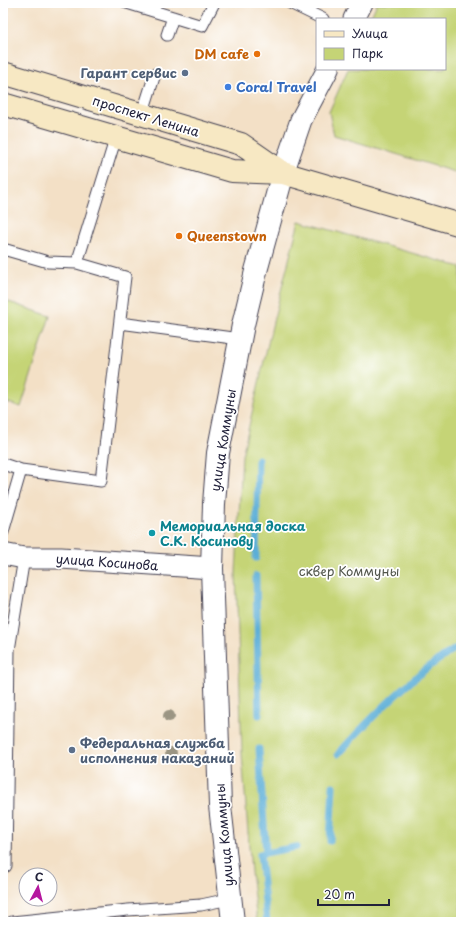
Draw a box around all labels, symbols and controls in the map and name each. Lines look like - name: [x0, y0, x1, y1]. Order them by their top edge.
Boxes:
- legend: [316, 18, 446, 70]
- text: Улица: [352, 24, 388, 42]
- place label: DM cafe: [195, 44, 249, 63]
- text: Парк: [352, 44, 384, 62]
- marker: DM cafe: [252, 49, 262, 59]
- place label: Гарант сервис: [80, 63, 177, 82]
- marker: Гарант сервис: [180, 68, 190, 78]
- place label: Coral Travel: [236, 77, 317, 96]
- marker: Coral Travel: [223, 82, 233, 92]
- street label: проспект Ленина: [90, 90, 203, 141]
- place label: Queenstown: [187, 226, 267, 245]
- marker: Queenstown: [174, 231, 184, 241]
- street label: улица Коммуны: [205, 387, 240, 493]
- place label: Мемориальная доска С.К. Косинову: [160, 516, 306, 550]
- marker: Мемориальная доска С.К. Косинову: [147, 528, 157, 538]
- street label: улица Косинова: [55, 548, 160, 575]
- park label: сквер Коммуны: [299, 561, 399, 580]
- place label: Федеральная служба исполнения наказаний: [80, 733, 235, 767]
- marker: Федеральная служба исполнения наказаний: [67, 745, 77, 755]
- street label: улица Коммуны: [210, 783, 237, 887]
- north arrow: [18, 867, 58, 907]
- text: С: [34, 868, 44, 886]
- scale bar: [318, 881, 389, 907]
- text: 20 m: [324, 885, 355, 903]

